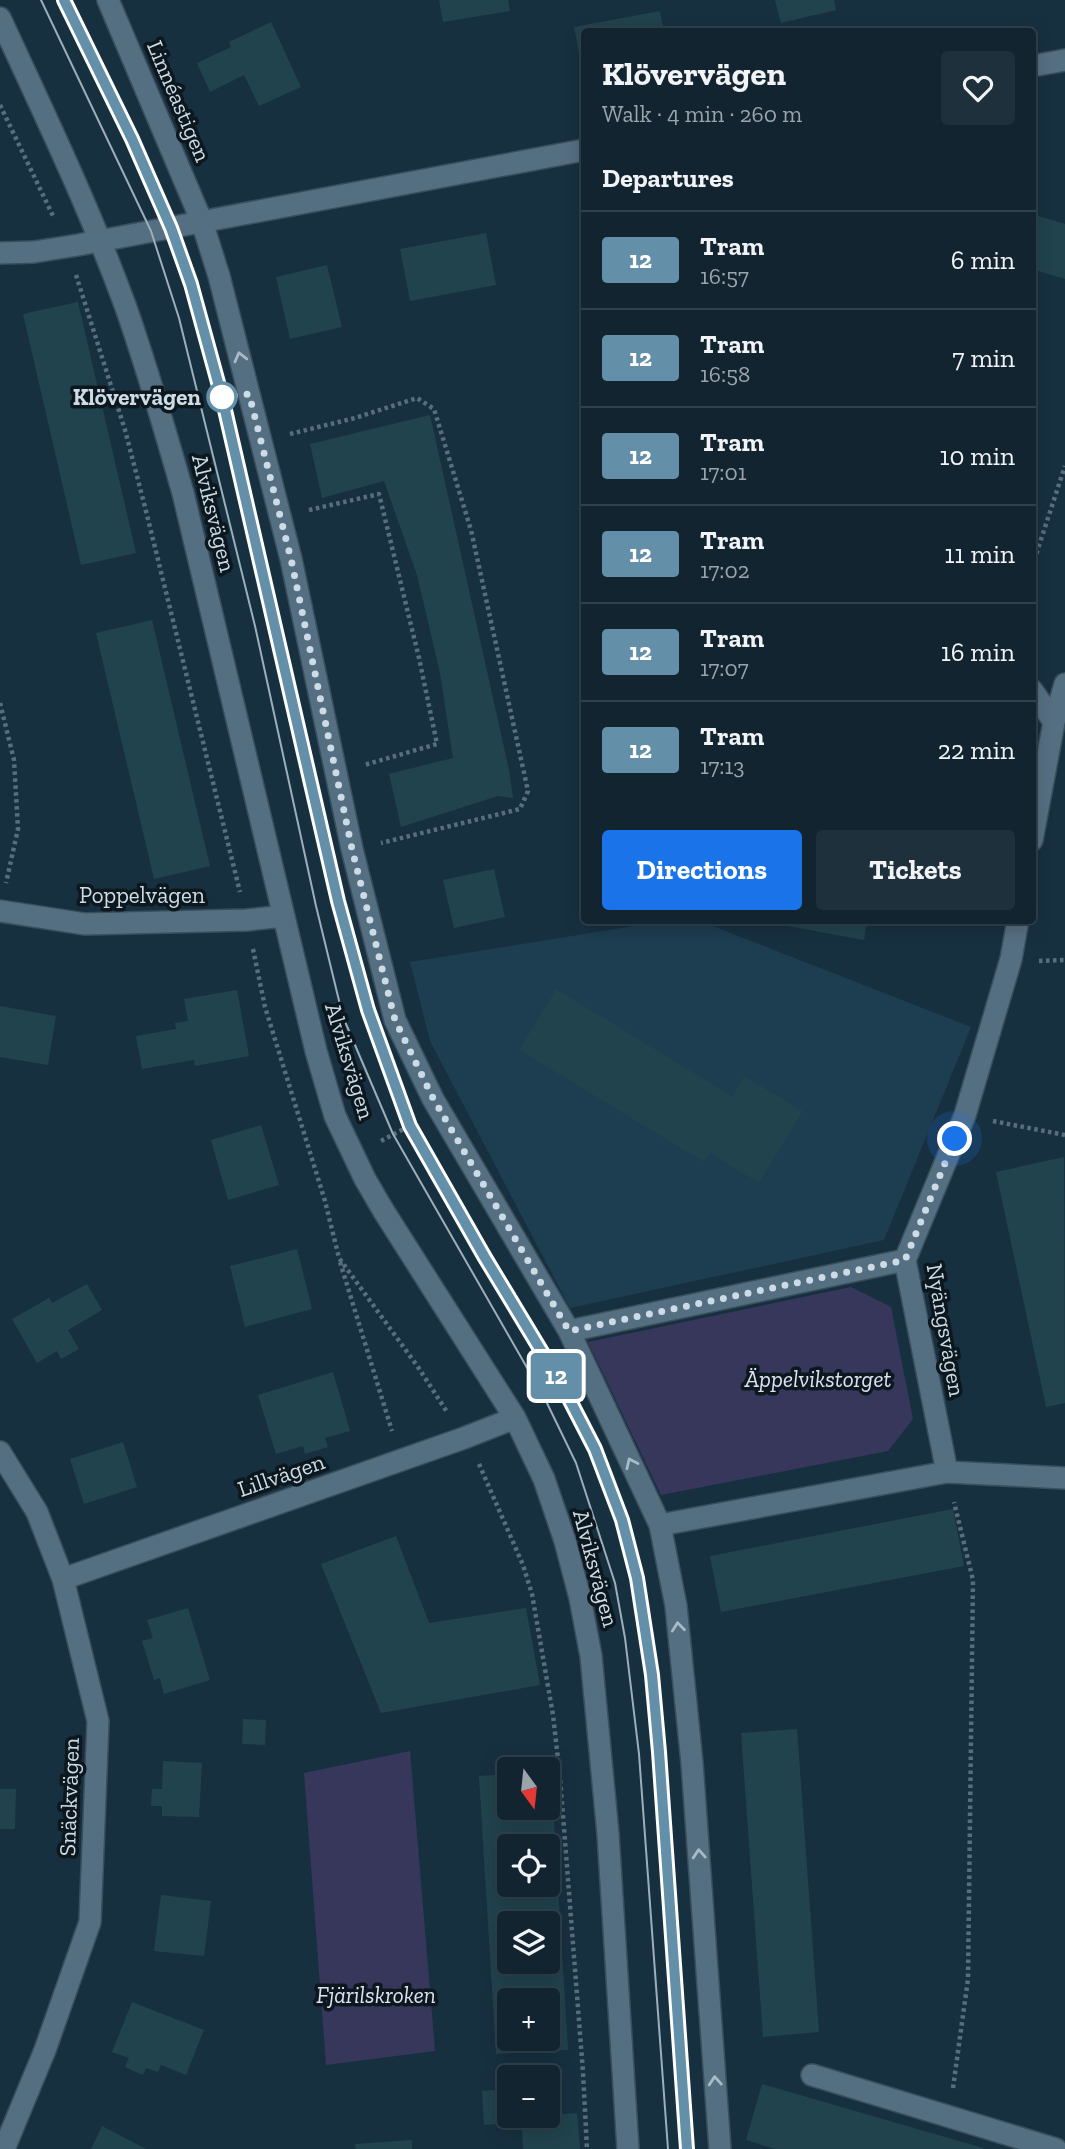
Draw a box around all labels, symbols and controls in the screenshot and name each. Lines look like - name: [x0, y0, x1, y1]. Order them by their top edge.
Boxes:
- street label: Linnéastigen: [141, 36, 217, 166]
- button: heart: [941, 51, 1015, 125]
- text: Klövervägen: [602, 54, 786, 93]
- text: Walk · 4 min · 260 m: [602, 100, 802, 128]
- text: Departures: [602, 162, 734, 194]
- text: Tram: [700, 230, 764, 262]
- text: 6 min: [951, 244, 1015, 276]
- text: 12: [629, 245, 652, 274]
- text: 16:57: [700, 262, 749, 290]
- text: Tram: [700, 328, 764, 360]
- text: 7 min: [952, 342, 1015, 374]
- text: 12: [629, 343, 652, 372]
- one-way arrow: [234, 351, 248, 363]
- text: 16:58: [700, 360, 750, 388]
- marker: Klövervägen: [207, 382, 237, 412]
- place label: Klövervägen: [73, 383, 201, 411]
- text: Tram: [700, 426, 764, 458]
- text: 10 min: [939, 440, 1015, 472]
- text: 12: [629, 441, 652, 470]
- street label: Alviksvägen: [186, 451, 242, 575]
- text: 17:01: [700, 458, 747, 486]
- text: Tram: [700, 524, 764, 556]
- text: 11 min: [944, 538, 1015, 570]
- text: 12: [629, 539, 652, 568]
- text: 17:02: [700, 556, 750, 584]
- text: Tram: [700, 622, 764, 654]
- text: 16 min: [941, 636, 1015, 668]
- text: 12: [629, 637, 652, 666]
- text: 17:07: [700, 654, 749, 682]
- text: Tram: [700, 720, 764, 752]
- text: 22 min: [938, 734, 1015, 766]
- text: 12: [629, 735, 652, 764]
- text: 17:13: [700, 752, 745, 780]
- button: Directions: [602, 830, 802, 910]
- button: Tickets: [816, 830, 1015, 910]
- street label: Poppelvägen: [79, 881, 205, 909]
- street label: Alviksvägen: [319, 999, 381, 1123]
- your location: [937, 1121, 972, 1156]
- street label: Nyängsvägen: [921, 1261, 971, 1399]
- line badge: 12: [524, 1353, 588, 1399]
- text: 12: [545, 1361, 567, 1390]
- park label: Äppelvikstorget: [744, 1365, 891, 1393]
- street label: Lillvägen: [234, 1447, 328, 1503]
- one-way arrow: [625, 1458, 639, 1470]
- street label: Alviksvägen: [567, 1506, 625, 1630]
- one-way arrow: [671, 1622, 686, 1633]
- street label: Snäckvägen: [53, 1737, 85, 1857]
- north arrow: [497, 1757, 560, 1820]
- map controls: [497, 1757, 560, 2128]
- button: locate: [497, 1834, 560, 1897]
- one-way arrow: [692, 1848, 707, 1859]
- button: layers: [497, 1911, 560, 1974]
- park label: Fjärilskroken: [316, 1981, 436, 2009]
- button: +: [497, 1988, 560, 2051]
- button: −: [497, 2065, 560, 2128]
- one-way arrow: [708, 2075, 723, 2086]

